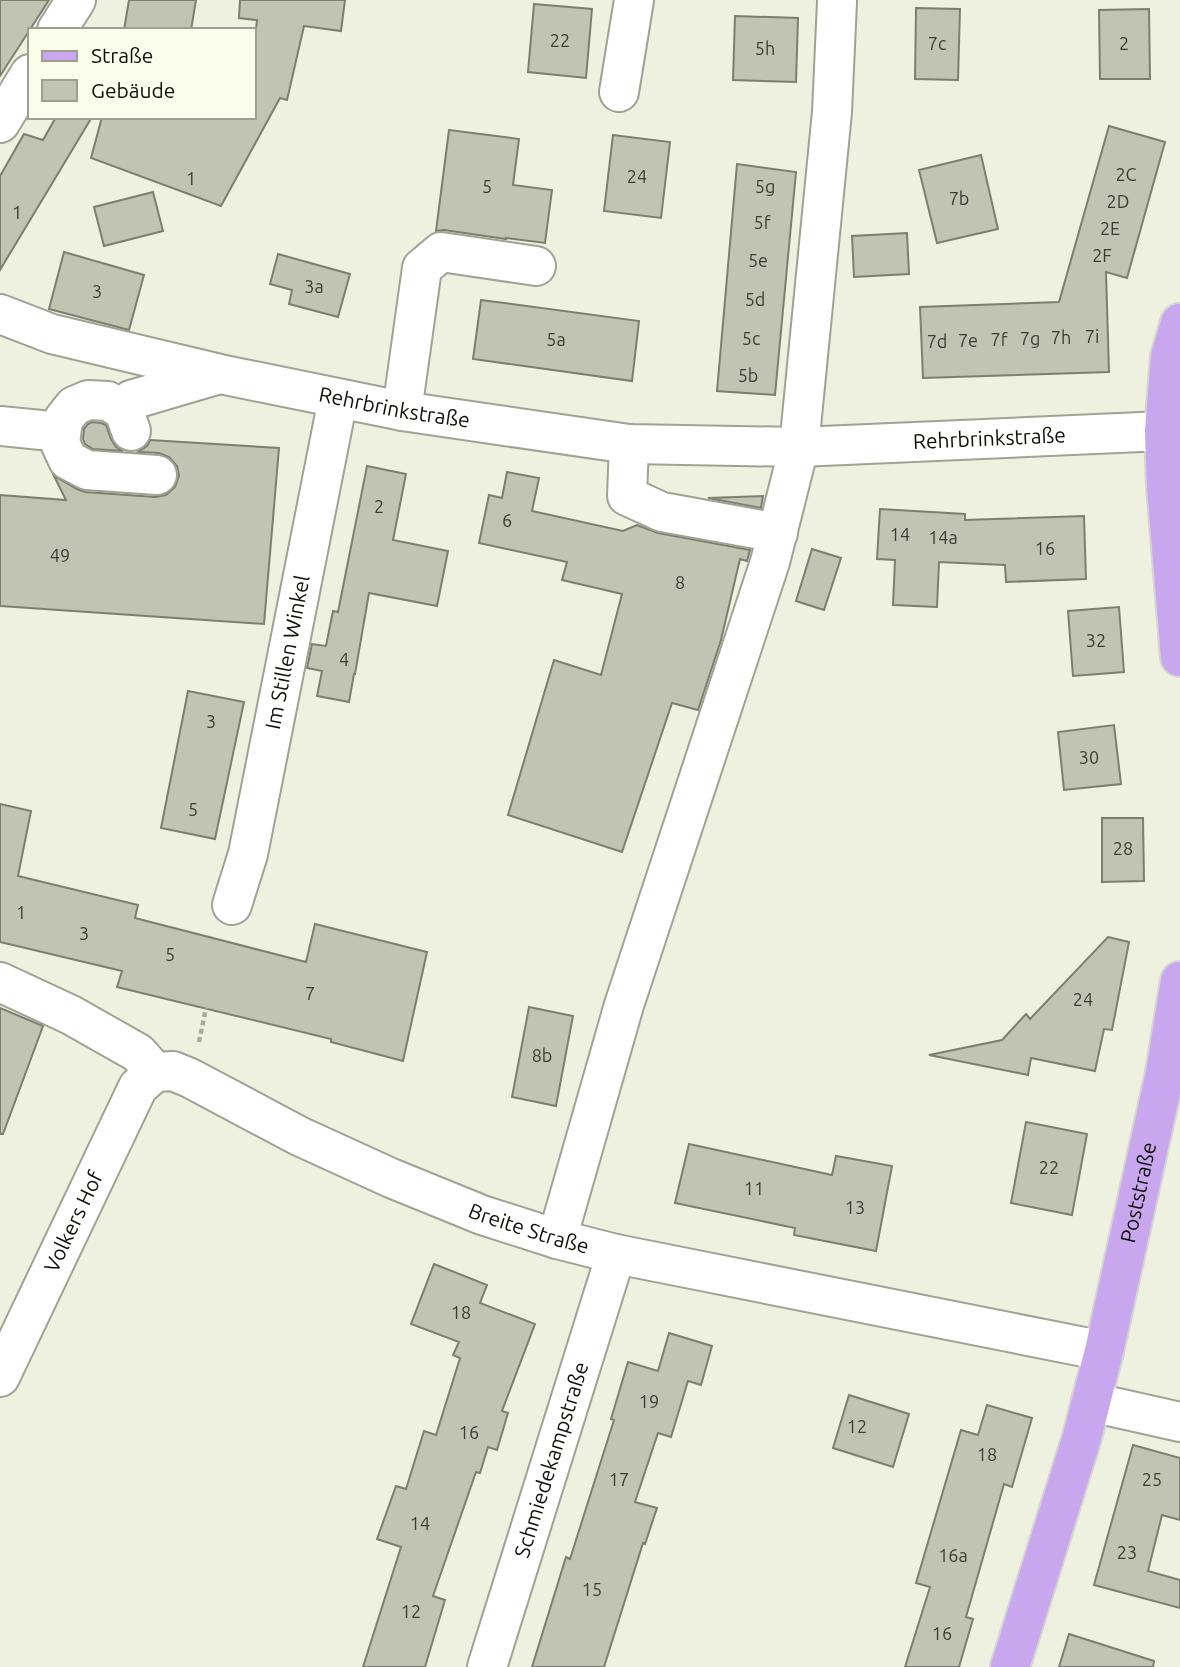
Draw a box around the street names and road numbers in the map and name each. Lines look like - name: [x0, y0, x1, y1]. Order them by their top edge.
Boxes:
- street label: Rehrbrinkstraße: [317, 381, 472, 432]
- street label: Rehrbrinkstraße: [912, 422, 1066, 453]
- street label: Im Stillen Winkel: [260, 573, 314, 731]
- street label: Poststraße: [1115, 1140, 1160, 1245]
- street label: Volkers Hof: [39, 1166, 108, 1276]
- street label: Breite Straße: [465, 1198, 592, 1258]
- street label: Schmiedekampstraße: [509, 1359, 593, 1560]

